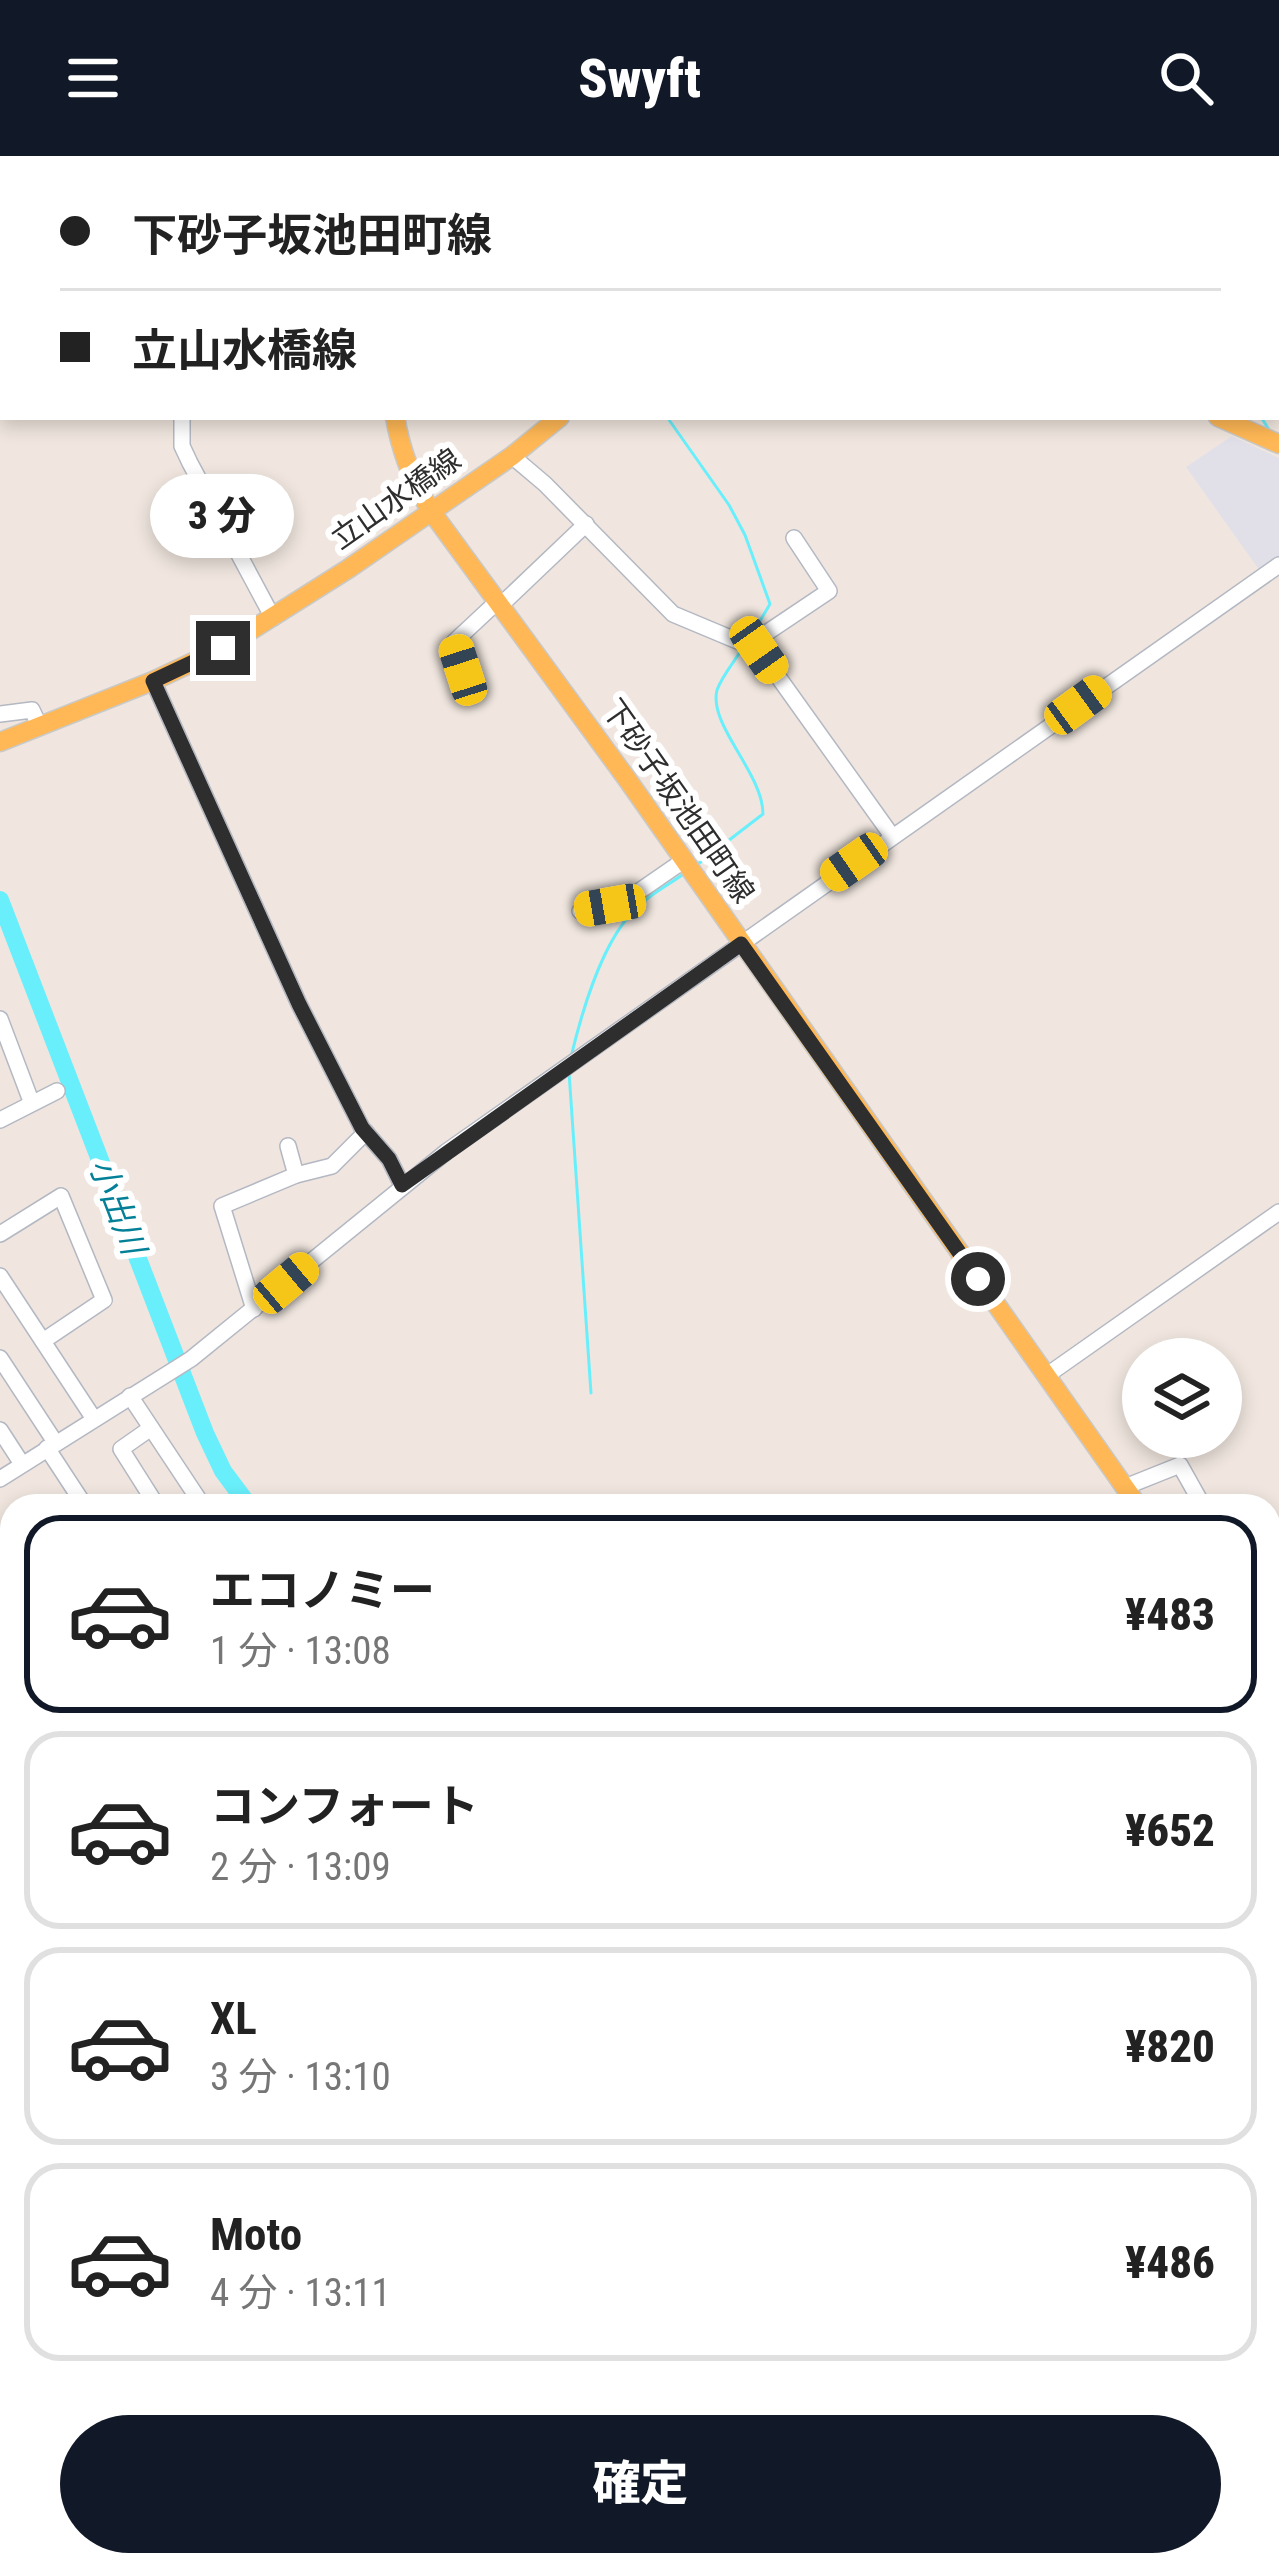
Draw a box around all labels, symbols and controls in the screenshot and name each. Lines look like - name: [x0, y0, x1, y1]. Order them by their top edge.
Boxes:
- icon: menu: [60, 45, 126, 111]
- icon: search: [1153, 45, 1219, 111]
- text: Swyft: [578, 47, 701, 110]
- text: 下砂子坂池田町線: [132, 209, 492, 262]
- text: 立山水橋線: [132, 324, 357, 377]
- street label: 立山水橋線: [324, 441, 467, 556]
- callout: 3 分: [151, 474, 295, 558]
- text: 3 分: [188, 493, 256, 539]
- car: [724, 610, 794, 690]
- route end: [196, 621, 250, 675]
- car: [435, 630, 491, 710]
- car: [1038, 669, 1118, 741]
- street label: 下砂子坂池田町線: [595, 692, 762, 909]
- car: [814, 827, 894, 897]
- car: [571, 881, 649, 929]
- water label: 小出川: [82, 1153, 155, 1262]
- car: [247, 1246, 325, 1320]
- route start: [951, 1252, 1005, 1306]
- map controls: [1122, 1338, 1242, 1458]
- button: layers: [1122, 1338, 1242, 1458]
- icon: car: [66, 1560, 174, 1668]
- text: エコノミー: [210, 1564, 435, 1617]
- text: ¥483: [1125, 1588, 1215, 1641]
- text: 1 分 · 13:08: [210, 1628, 391, 1674]
- icon: car: [66, 1776, 174, 1884]
- text: コンフォート: [210, 1780, 479, 1833]
- text: ¥652: [1125, 1804, 1215, 1857]
- text: 2 分 · 13:09: [210, 1844, 391, 1890]
- icon: car: [66, 1992, 174, 2100]
- text: XL: [210, 1992, 257, 2045]
- text: ¥820: [1125, 2020, 1215, 2073]
- text: 3 分 · 13:10: [210, 2054, 391, 2100]
- icon: car: [66, 2208, 174, 2316]
- text: Moto: [210, 2208, 302, 2261]
- text: ¥486: [1125, 2236, 1215, 2289]
- text: 4 分 · 13:11: [210, 2270, 391, 2316]
- button: 確定: [60, 2415, 1221, 2553]

